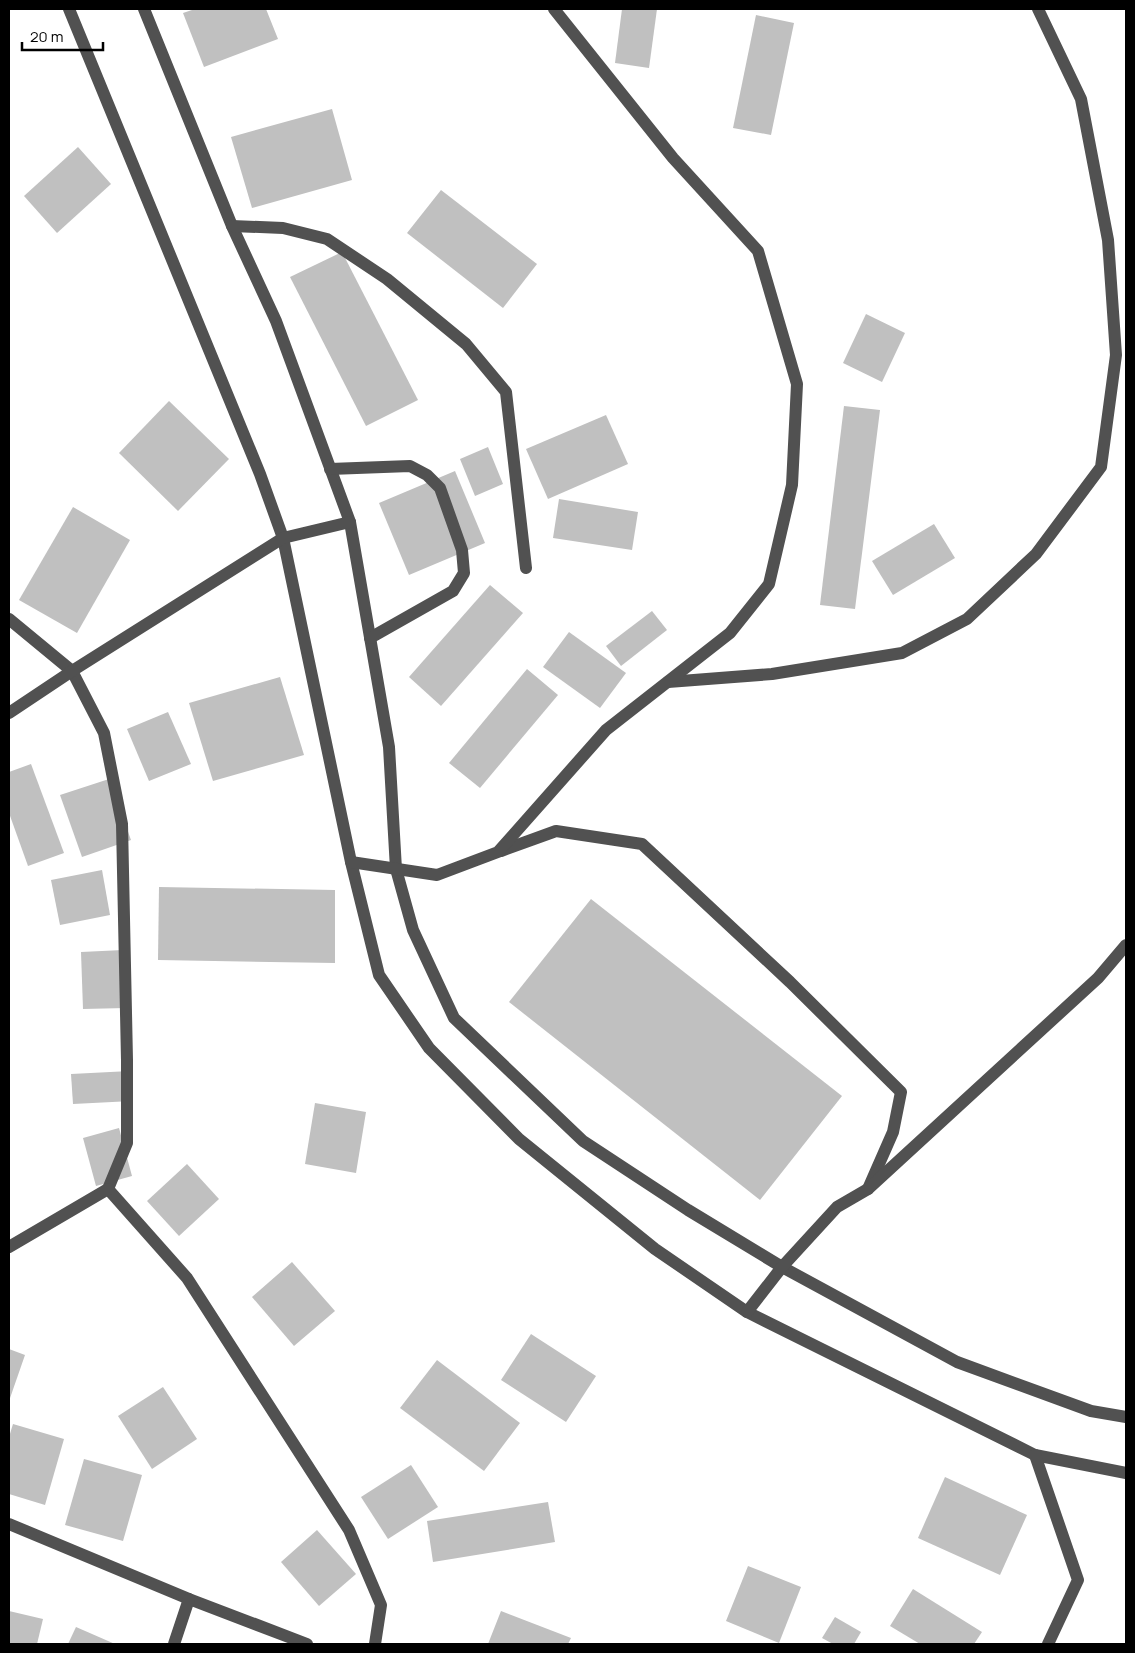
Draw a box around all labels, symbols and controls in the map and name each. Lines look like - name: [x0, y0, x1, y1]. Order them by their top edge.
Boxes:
- scale bar: [22, 20, 104, 52]
- text: 20 m: [30, 26, 63, 47]

